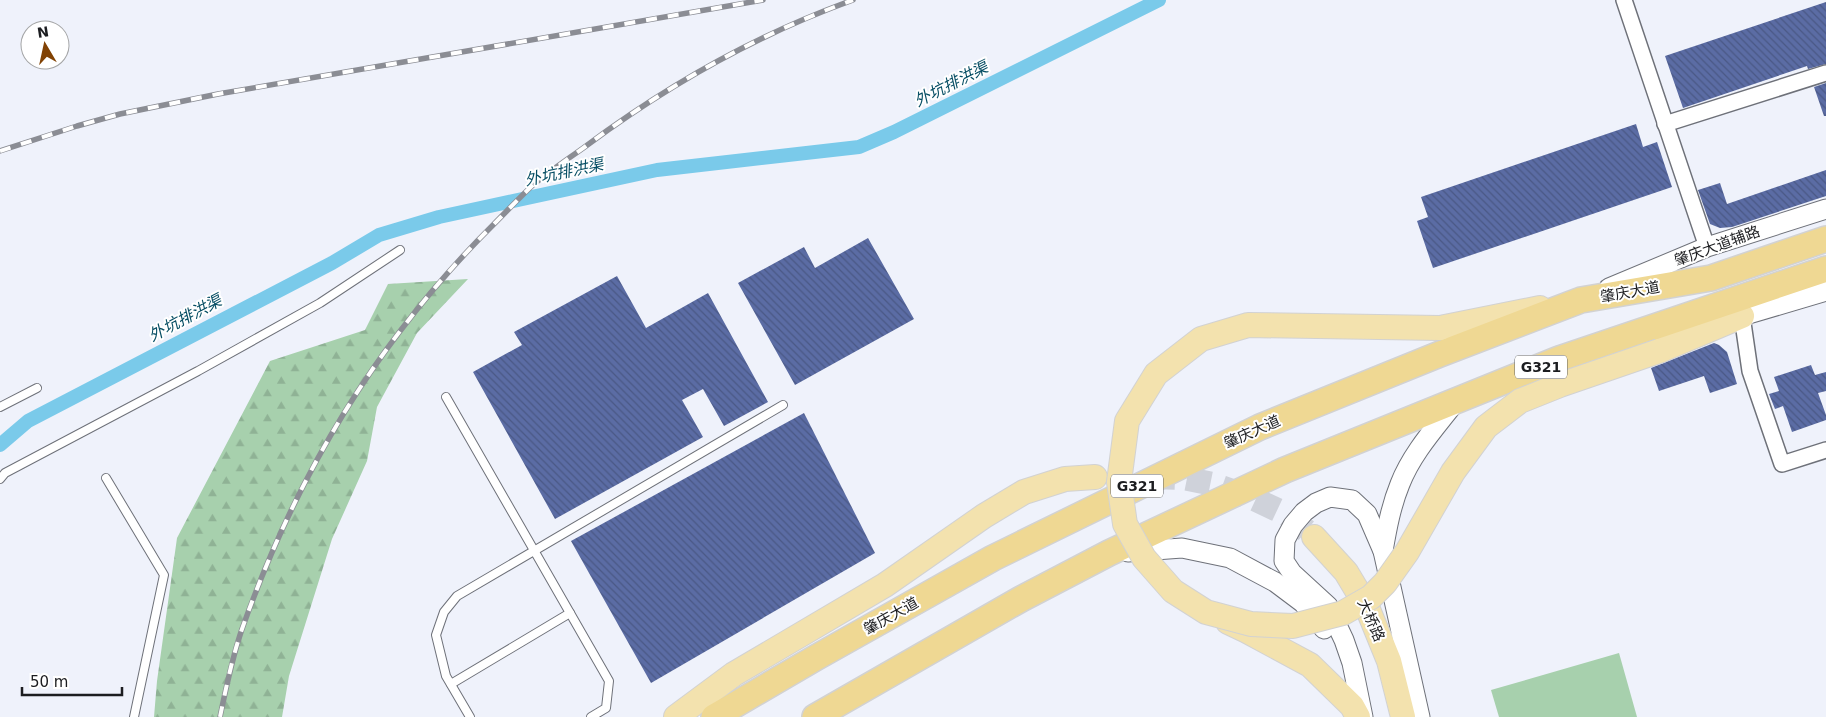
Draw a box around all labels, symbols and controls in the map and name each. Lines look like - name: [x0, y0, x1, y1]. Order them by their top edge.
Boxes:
- north arrow: [20, 20, 70, 70]
- text: N: [36, 23, 50, 41]
- water label: 外坑排洪渠: [911, 56, 993, 111]
- water label: 外坑排洪渠: [523, 154, 607, 190]
- street label: 肇庆大道辅路: [1672, 222, 1762, 270]
- street label: 肇庆大道: [1599, 278, 1661, 306]
- water label: 外坑排洪渠: [145, 290, 227, 345]
- road number: G321: [1515, 356, 1567, 378]
- street label: 肇庆大道: [1221, 412, 1283, 452]
- road number: G321: [1111, 474, 1163, 498]
- street label: 肇庆大道: [860, 594, 922, 638]
- street label: 大桥路: [1354, 596, 1388, 644]
- scale bar: [22, 664, 122, 696]
- text: 50 m: [30, 673, 68, 691]

